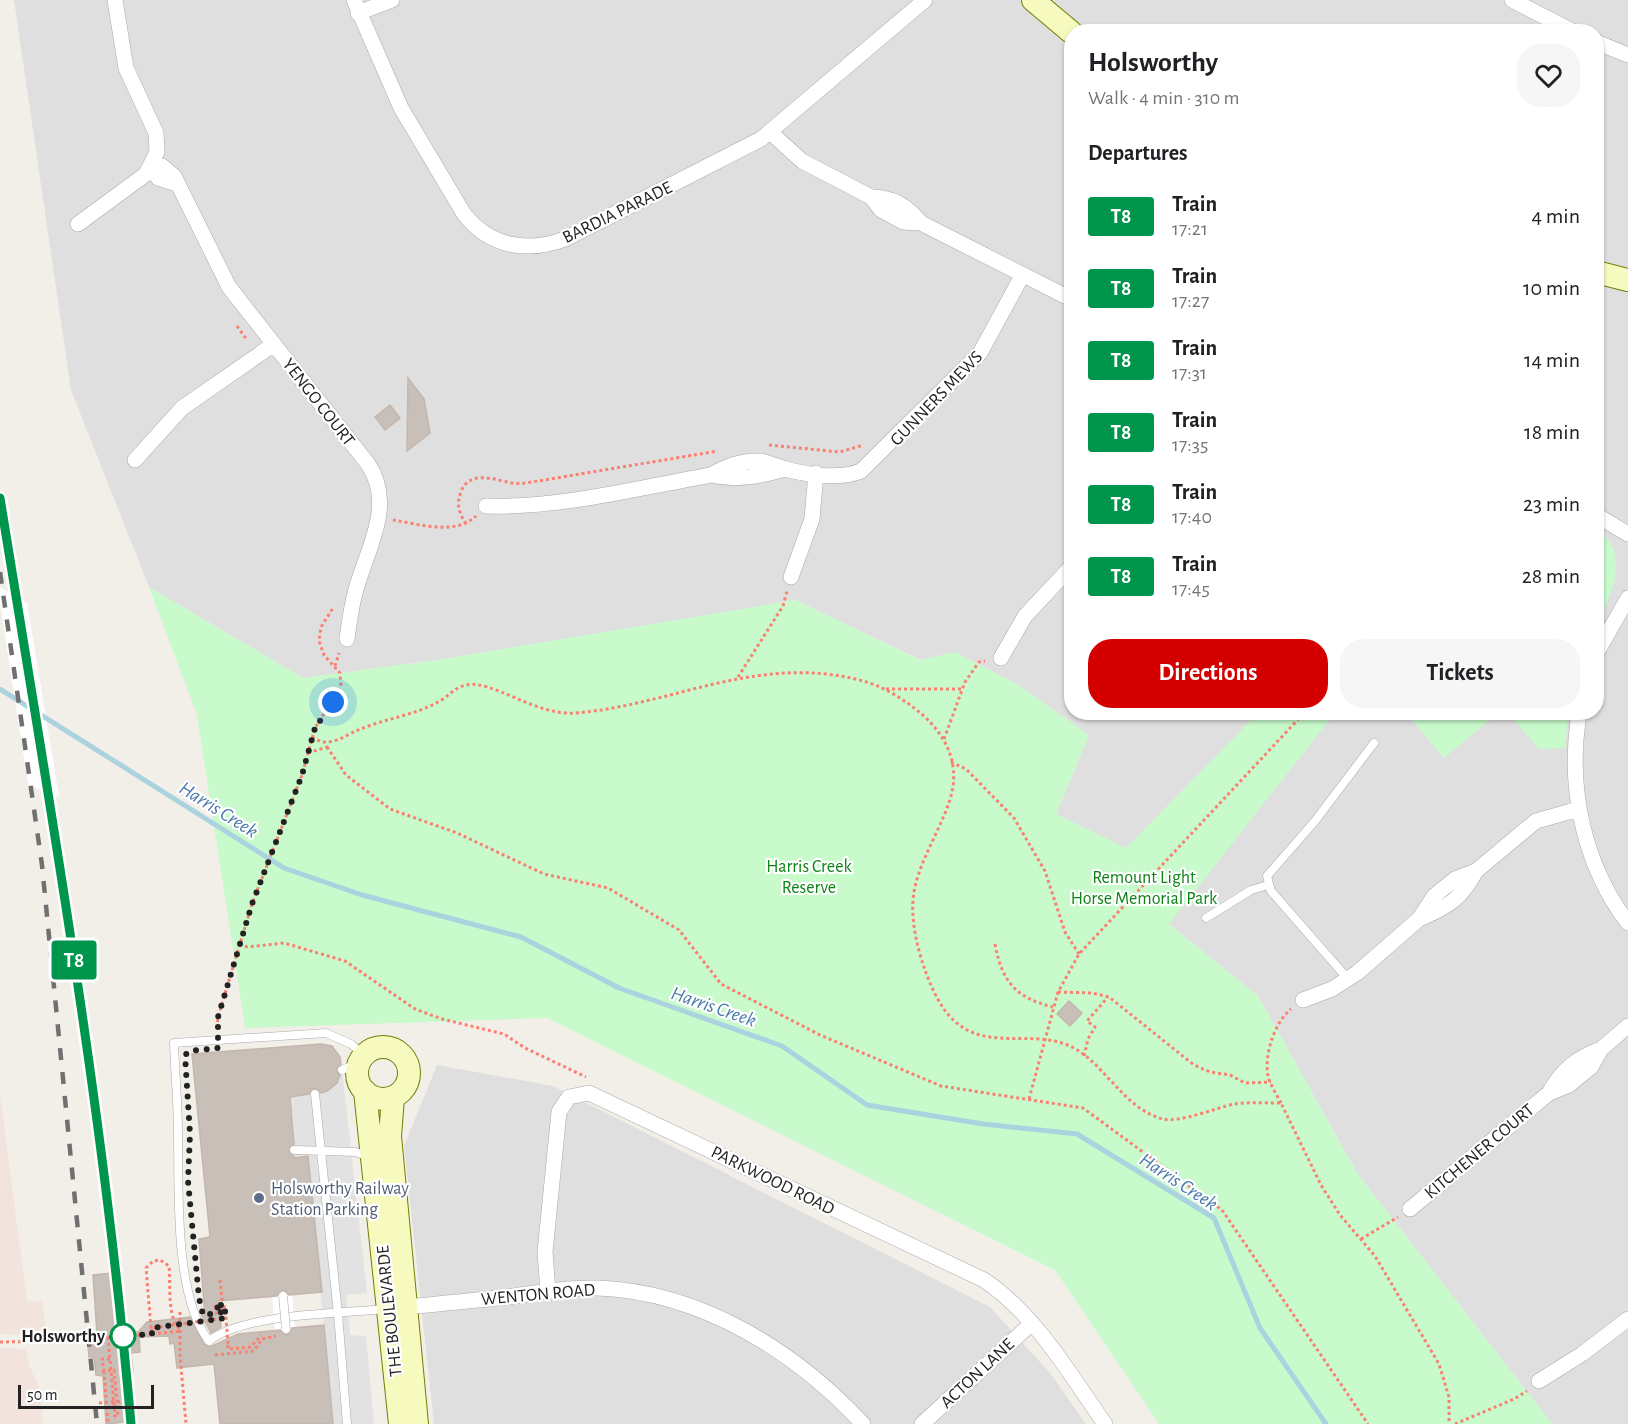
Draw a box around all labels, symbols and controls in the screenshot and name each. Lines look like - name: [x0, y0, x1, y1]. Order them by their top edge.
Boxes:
- button: heart: [1517, 44, 1580, 107]
- text: Holsworthy: [1088, 49, 1218, 77]
- text: Walk · 4 min · 310 m: [1088, 88, 1240, 108]
- text: Departures: [1088, 142, 1188, 164]
- street label: BARDIA PARADE: [560, 178, 675, 247]
- text: Train: [1172, 193, 1217, 215]
- text: 4 min: [1532, 205, 1580, 227]
- text: T8: [1111, 206, 1131, 227]
- text: 17:21: [1172, 219, 1208, 239]
- text: Train: [1172, 265, 1217, 287]
- text: 10 min: [1523, 277, 1580, 299]
- text: T8: [1111, 278, 1131, 299]
- text: 17:27: [1172, 291, 1209, 311]
- text: Train: [1172, 337, 1217, 359]
- street label: GUNNERS MEWS: [887, 348, 986, 450]
- text: 14 min: [1524, 349, 1580, 371]
- text: T8: [1111, 350, 1131, 371]
- street label: YENGO COURT: [279, 355, 358, 450]
- text: 17:31: [1172, 363, 1207, 383]
- text: Train: [1172, 409, 1217, 431]
- text: 18 min: [1524, 421, 1580, 443]
- text: T8: [1111, 422, 1131, 443]
- text: 17:35: [1172, 435, 1208, 455]
- text: Train: [1172, 481, 1217, 503]
- text: 23 min: [1523, 493, 1580, 515]
- text: T8: [1111, 494, 1131, 515]
- text: 17:40: [1172, 507, 1212, 527]
- text: Train: [1172, 553, 1217, 575]
- text: 28 min: [1522, 565, 1580, 587]
- text: T8: [1111, 566, 1131, 587]
- text: 17:45: [1172, 579, 1210, 599]
- button: Directions: [1088, 639, 1328, 708]
- button: Tickets: [1340, 639, 1580, 708]
- your location: [318, 687, 348, 717]
- water label: Harris Creek: [176, 778, 261, 842]
- park label: Harris Creek Reserve: [766, 858, 852, 897]
- park label: Remount Light Horse Memorial Park: [1071, 869, 1218, 908]
- line badge: T8: [47, 940, 101, 980]
- text: T8: [64, 950, 84, 971]
- water label: Harris Creek: [669, 983, 759, 1031]
- street label: KITCHENER COURT: [1421, 1101, 1538, 1203]
- street label: PARKWOOD ROAD: [708, 1143, 837, 1219]
- water label: Harris Creek: [1136, 1149, 1221, 1214]
- place label: Holsworthy Railway Station Parking: [271, 1180, 409, 1219]
- marker: Holsworthy Railway Station Parking: [252, 1191, 266, 1205]
- street label: THE BOULEVARDE: [374, 1244, 406, 1377]
- street label: WENTON ROAD: [480, 1281, 596, 1309]
- marker: Holsworthy: [110, 1323, 136, 1349]
- place label: Holsworthy: [21, 1328, 106, 1346]
- street label: ACTON LANE: [937, 1335, 1018, 1412]
- scale bar: [18, 1382, 154, 1410]
- text: 50 m: [27, 1387, 58, 1403]

